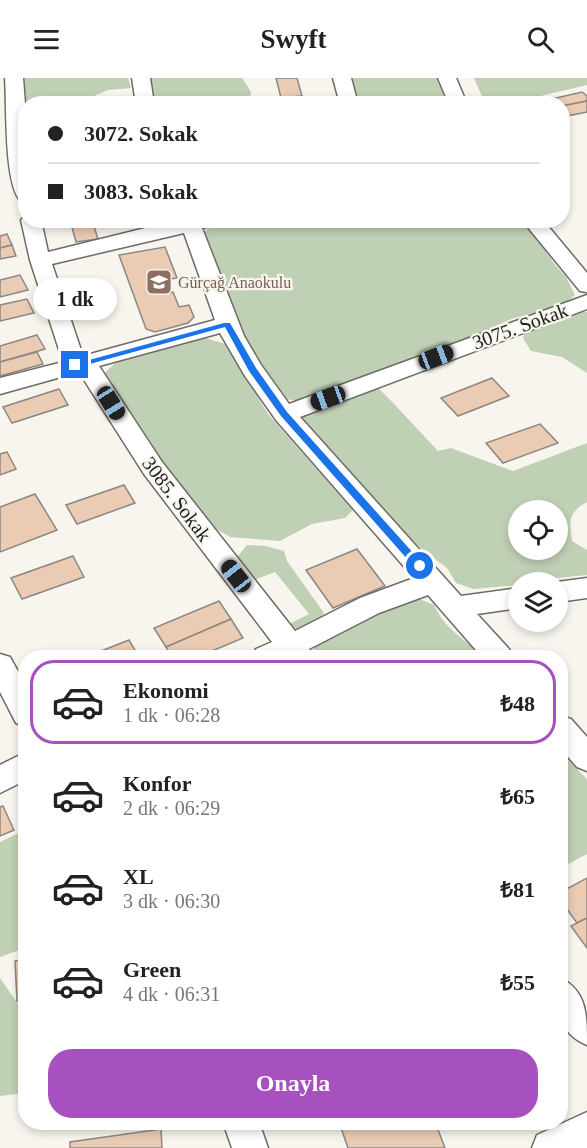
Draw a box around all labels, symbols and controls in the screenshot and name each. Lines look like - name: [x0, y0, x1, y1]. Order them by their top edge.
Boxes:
- icon: menu: [30, 23, 63, 56]
- icon: search: [524, 23, 557, 56]
- text: Swyft: [261, 24, 327, 54]
- text: 3072. Sokak: [84, 121, 198, 146]
- text: 3083. Sokak: [84, 179, 198, 204]
- school or university icon: Gürçağ Anaokulu: [144, 267, 174, 297]
- place label: Gürçağ Anaokulu: [178, 274, 291, 292]
- callout: 1 dk: [33, 278, 117, 320]
- text: 1 dk: [56, 288, 94, 310]
- street label: 3075. Sokak: [469, 299, 571, 353]
- car: [416, 342, 456, 372]
- route end: [61, 351, 88, 378]
- car: [94, 383, 128, 423]
- car: [308, 383, 348, 413]
- street label: 3085. Sokak: [138, 452, 216, 546]
- map controls: [508, 500, 568, 632]
- button: locate: [508, 500, 568, 560]
- route start: [406, 552, 433, 579]
- car: [218, 556, 254, 596]
- button: layers: [508, 572, 568, 632]
- icon: car: [51, 675, 105, 729]
- text: Ekonomi: [123, 678, 209, 703]
- text: ₺48: [500, 691, 535, 716]
- text: 1 dk · 06:28: [123, 704, 220, 726]
- icon: car: [51, 768, 105, 822]
- text: Konfor: [123, 771, 191, 796]
- text: ₺65: [500, 784, 535, 809]
- text: 2 dk · 06:29: [123, 797, 220, 819]
- icon: car: [51, 861, 105, 915]
- text: XL: [123, 864, 154, 889]
- text: ₺81: [500, 877, 535, 902]
- text: 3 dk · 06:30: [123, 890, 220, 912]
- icon: car: [51, 954, 105, 1008]
- text: Green: [123, 957, 181, 982]
- text: ₺55: [500, 970, 535, 995]
- text: 4 dk · 06:31: [123, 983, 220, 1005]
- button: Onayla: [48, 1049, 538, 1118]

